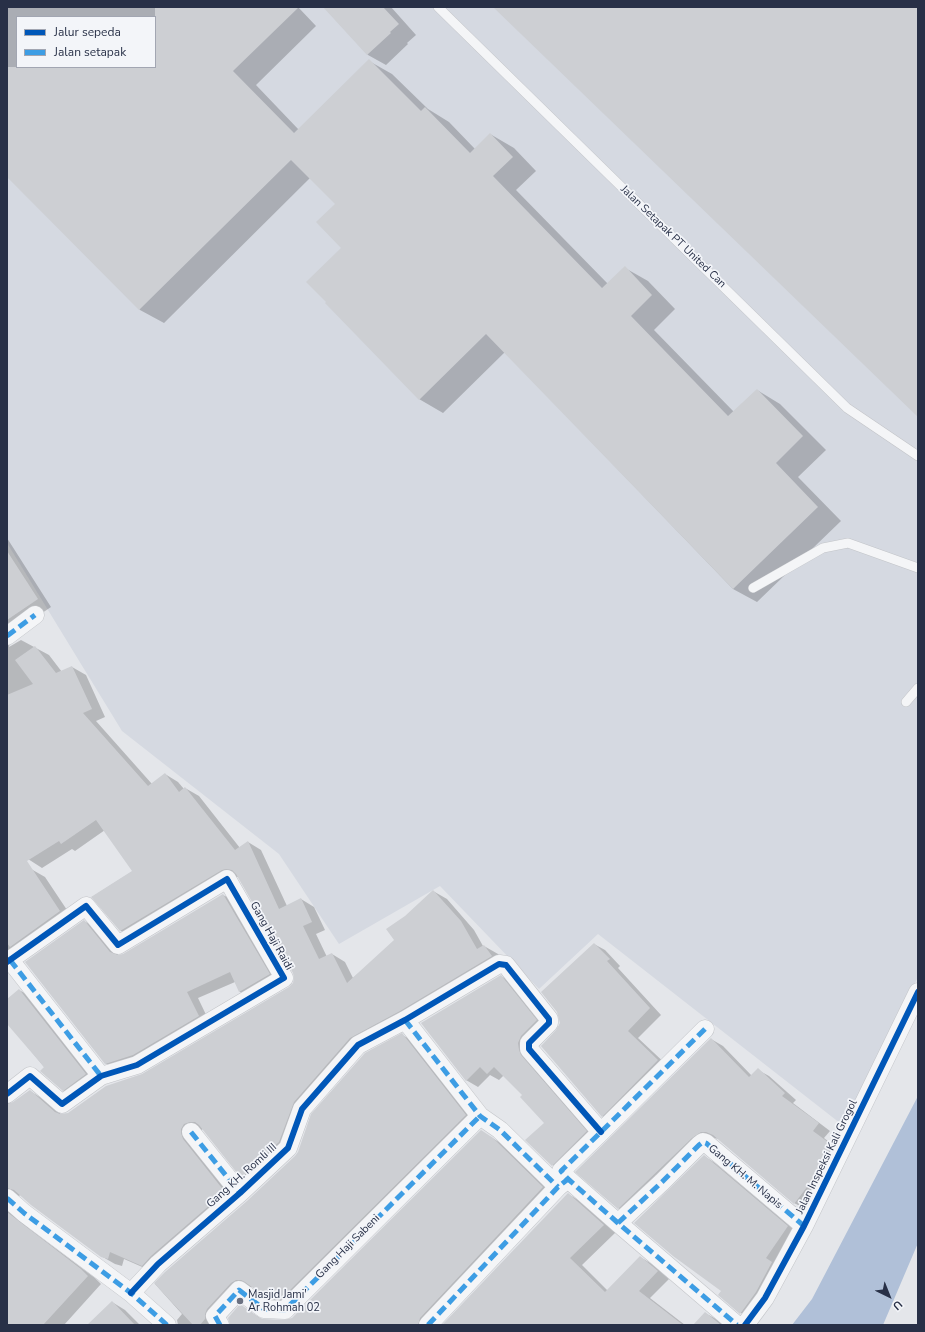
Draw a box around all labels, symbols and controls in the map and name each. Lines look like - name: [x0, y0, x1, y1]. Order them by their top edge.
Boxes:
- legend: [16, 16, 156, 68]
- text: Jalur sepeda: [54, 24, 121, 40]
- text: Jalan setapak: [54, 44, 126, 60]
- street label: Jalan Setapak PT United Can: [617, 183, 729, 291]
- street label: Gang Haji Raidi: [247, 899, 295, 973]
- street label: Jalan Inspeksi Kali Grogol: [794, 1098, 860, 1216]
- street label: Gang KH. Romli III: [204, 1141, 280, 1211]
- street label: Gang KH. M. Napis: [705, 1142, 785, 1212]
- street label: Gang Haji Sabeni: [313, 1212, 383, 1282]
- north arrow: [869, 1276, 909, 1316]
- place label: Masjid Jami' Ar Rohmah 02: [248, 1288, 320, 1314]
- marker: Masjid Jami' Ar Rohmah 02: [235, 1296, 245, 1306]
- text: U: [889, 1297, 906, 1313]

